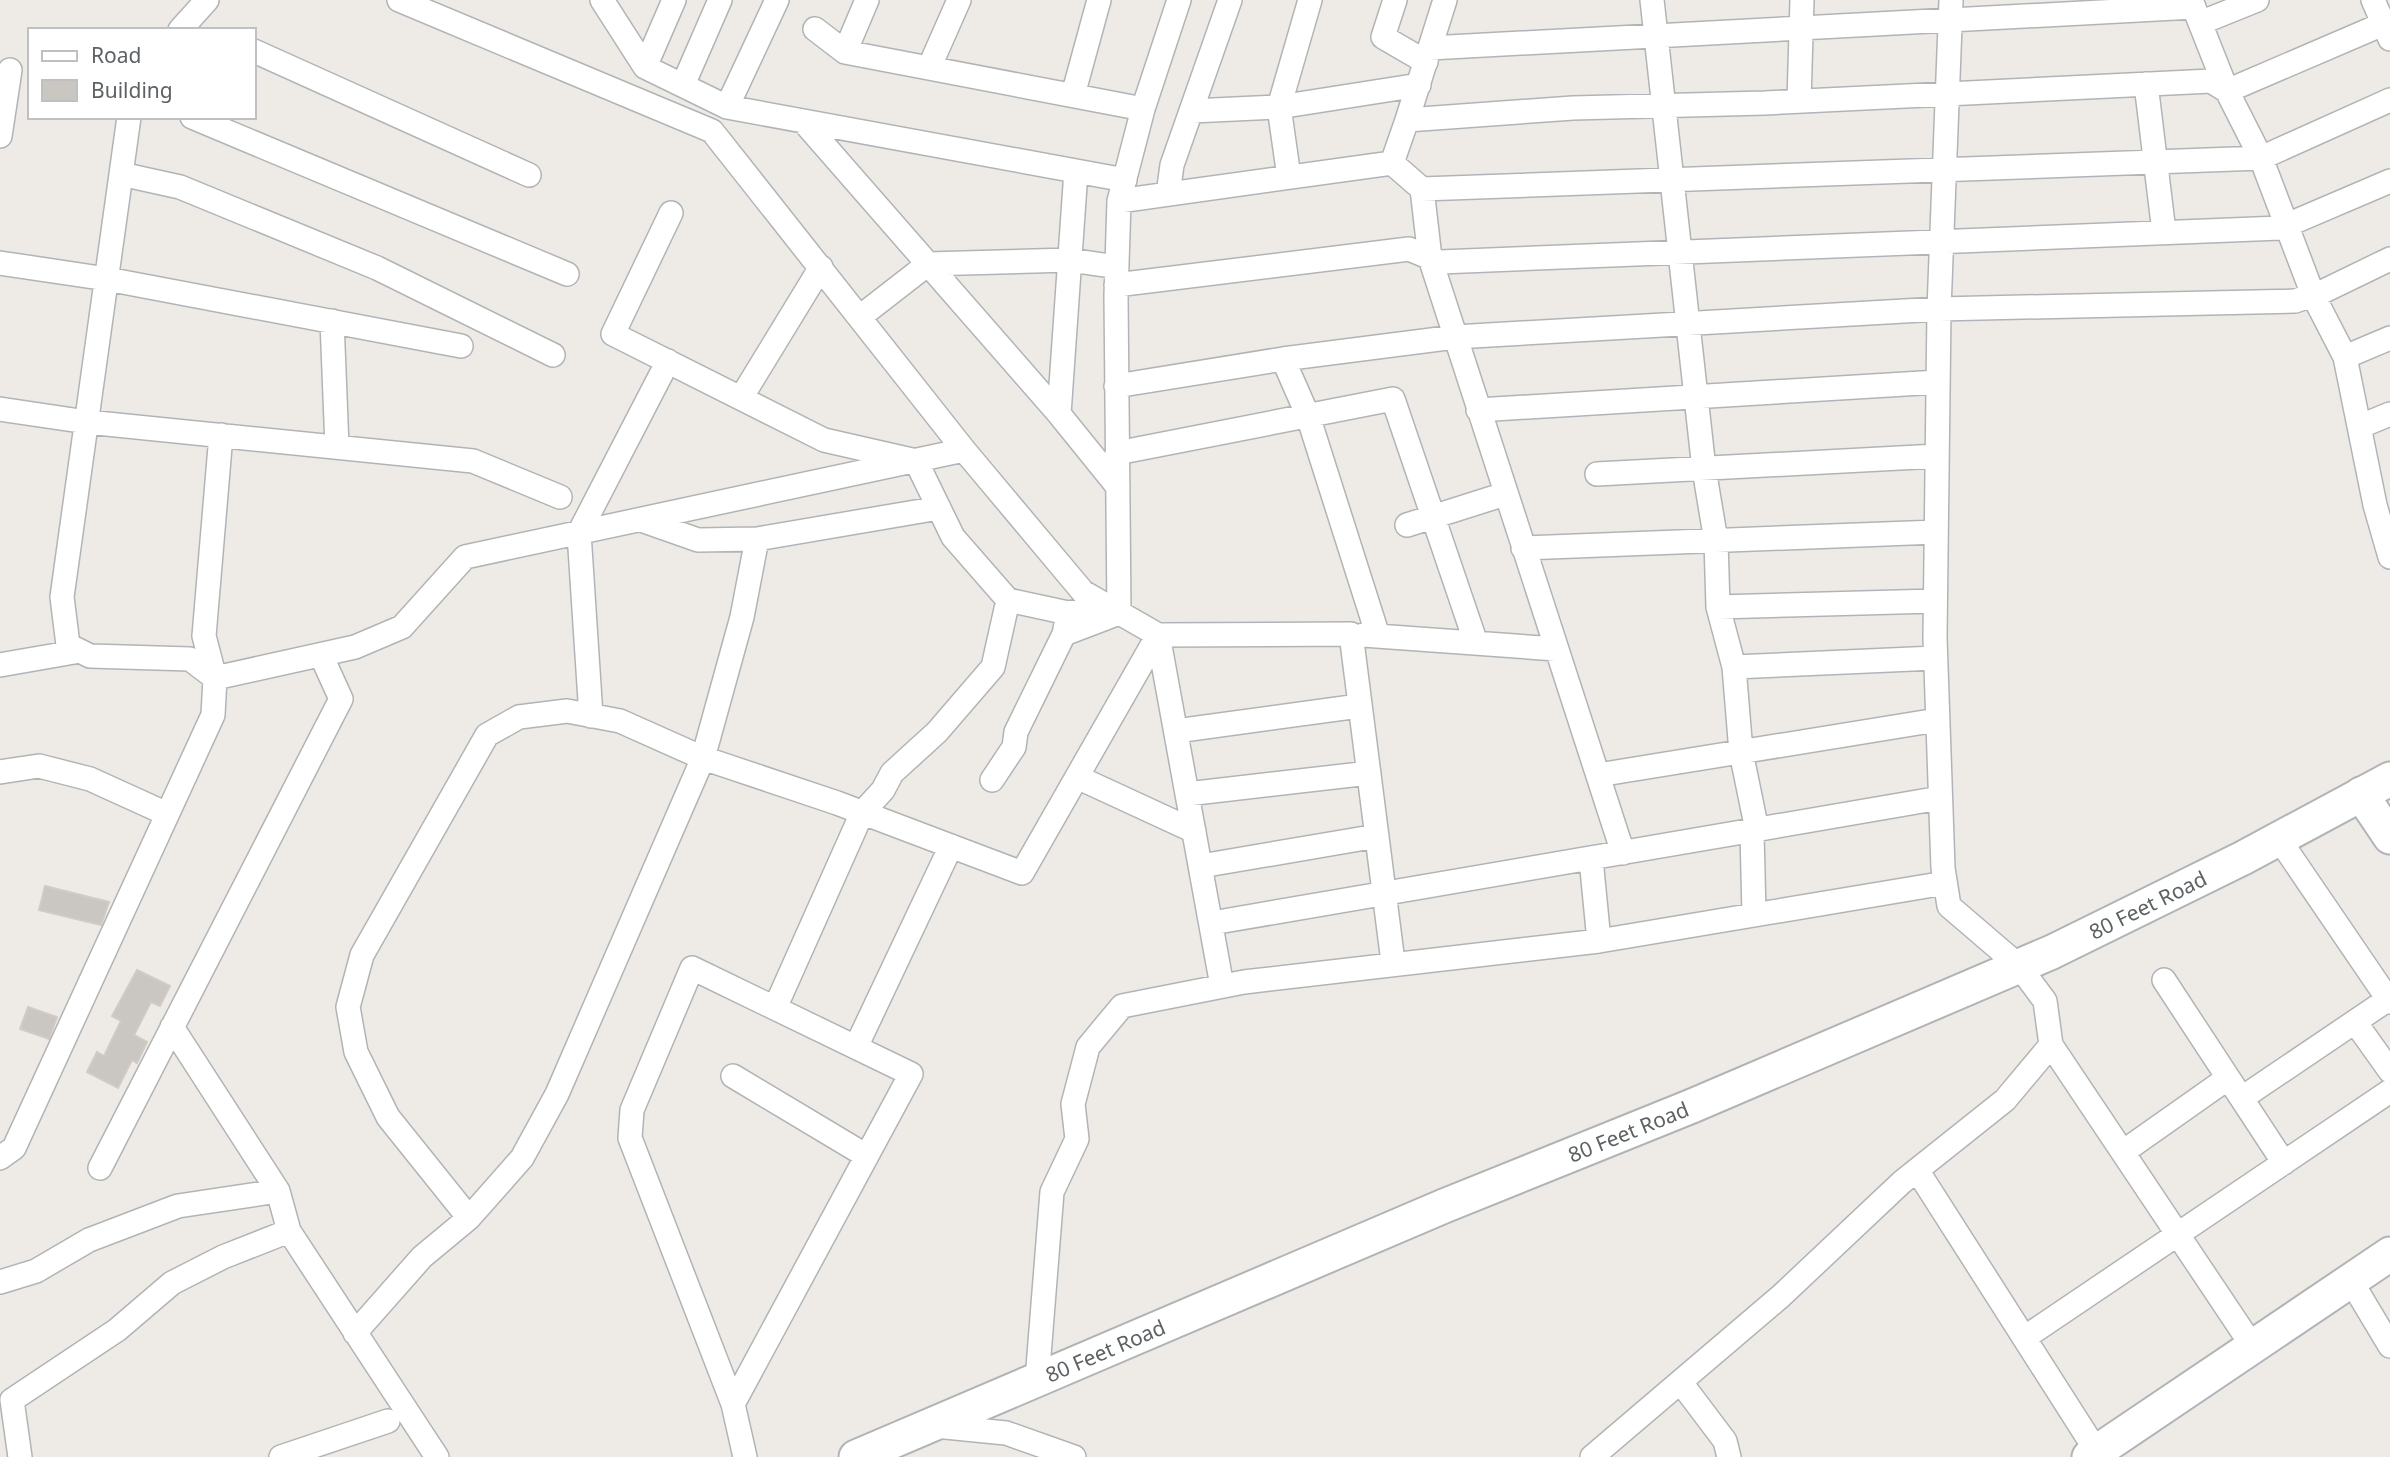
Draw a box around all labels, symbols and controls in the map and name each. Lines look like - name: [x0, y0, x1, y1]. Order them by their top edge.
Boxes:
- legend: [28, 28, 256, 119]
- text: Road: [91, 41, 141, 69]
- text: Building: [91, 76, 173, 104]
- street label: 80 Feet Road: [2084, 864, 2211, 946]
- street label: 80 Feet Road: [1564, 1095, 1693, 1169]
- street label: 80 Feet Road: [1041, 1313, 1169, 1389]

